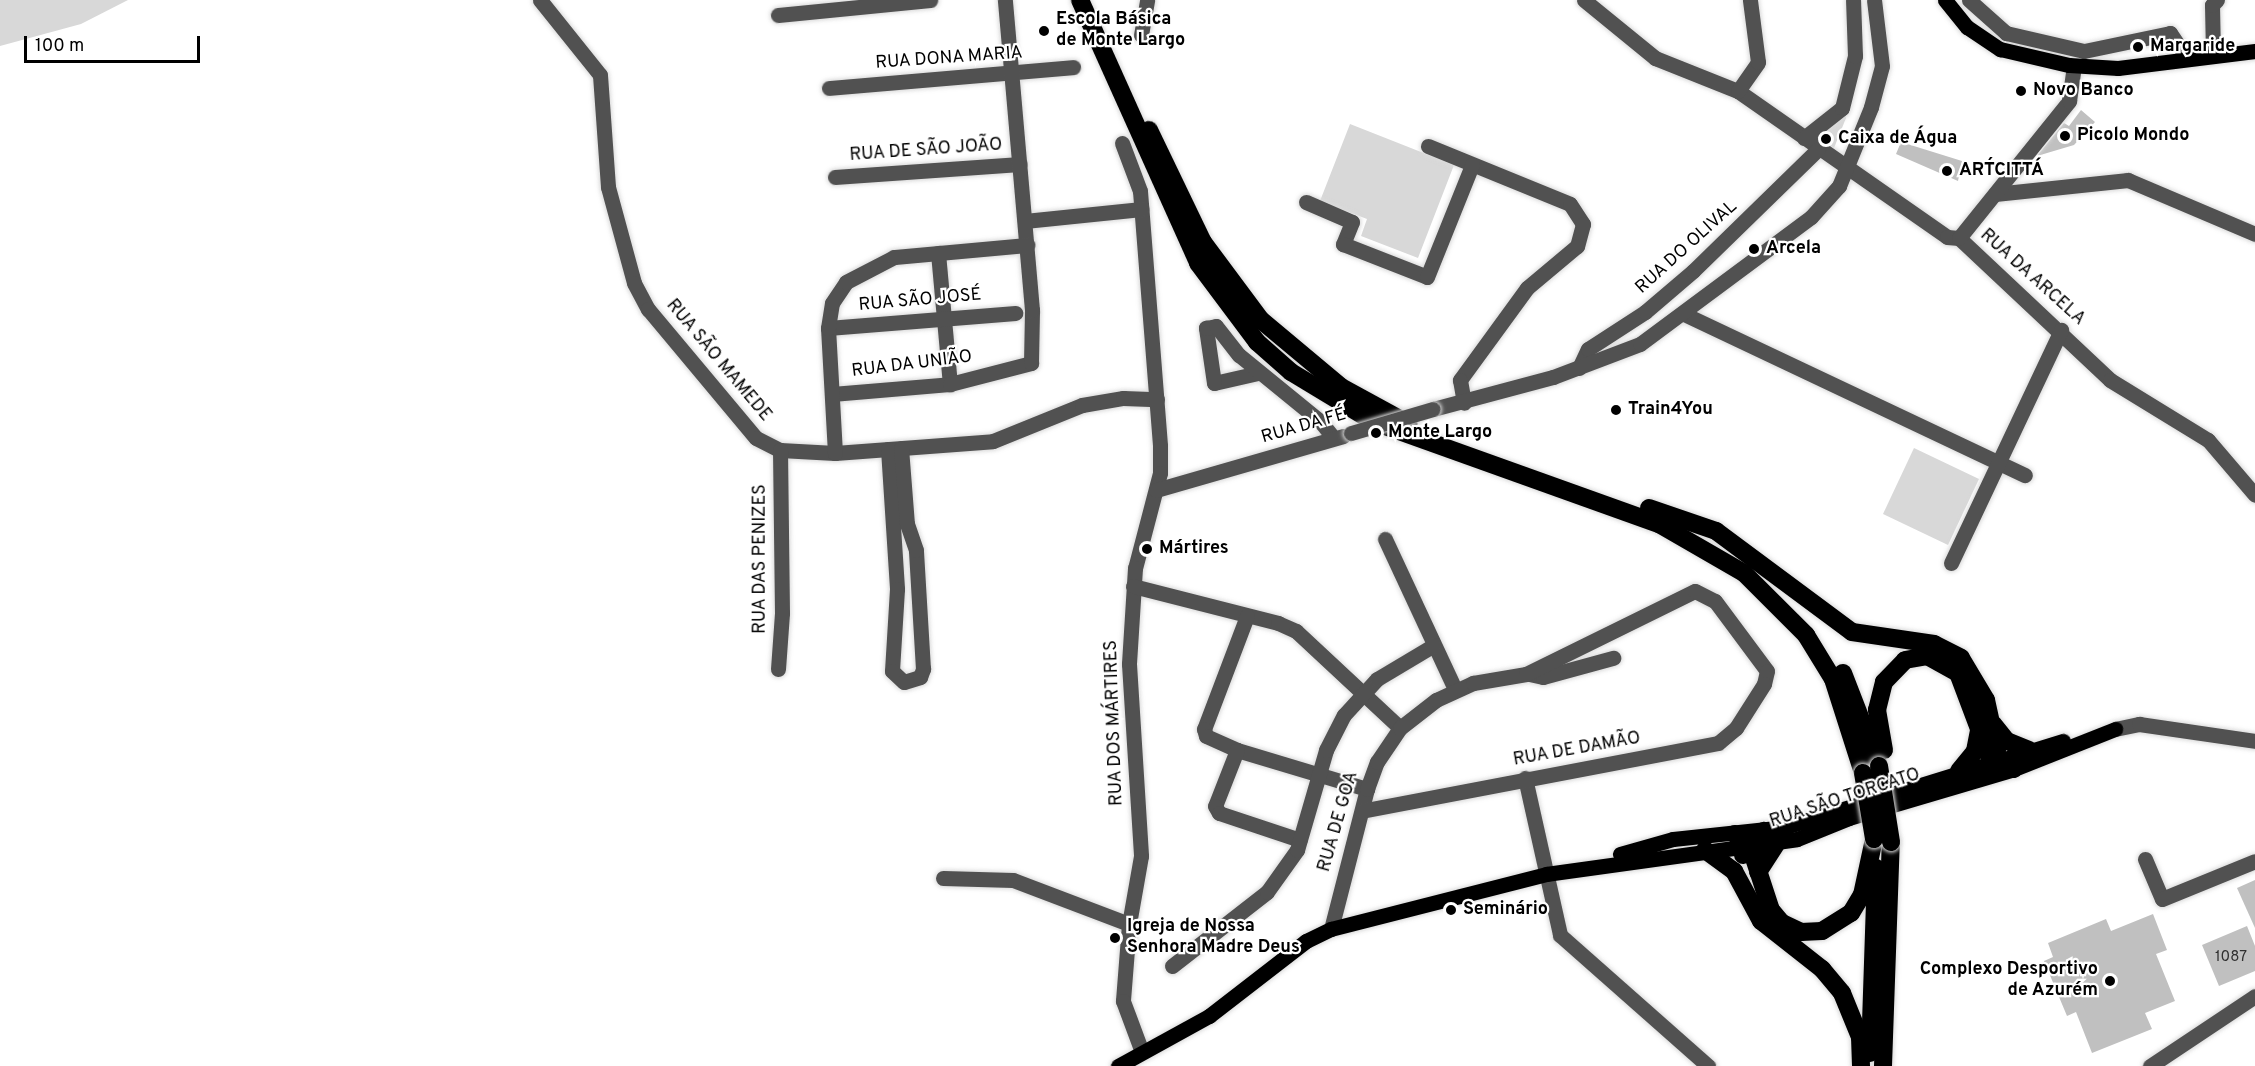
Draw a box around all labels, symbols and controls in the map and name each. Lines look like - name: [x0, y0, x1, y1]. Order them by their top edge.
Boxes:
- place label: Escola Básica de Monte Largo: [1056, 10, 1185, 52]
- scale bar: [27, 24, 202, 62]
- marker: Escola Básica de Monte Largo: [1037, 24, 1051, 38]
- text: 100 m: [35, 35, 84, 58]
- place label: Margaride: [2150, 36, 2235, 58]
- marker: Margaride: [2131, 40, 2145, 54]
- street label: RUA DONA MARIA: [874, 43, 1024, 75]
- place label: Novo Banco: [2033, 80, 2134, 102]
- marker: Novo Banco: [2014, 84, 2028, 98]
- place label: Picolo Mondo: [2077, 125, 2189, 147]
- place label: Caixa de Água: [1838, 128, 1958, 150]
- marker: Picolo Mondo: [2058, 129, 2072, 143]
- marker: Caixa de Água: [1819, 132, 1833, 146]
- street label: RUA DE SÃO JOÃO: [848, 135, 1004, 167]
- place label: ART´CITTÁ: [1959, 160, 2044, 182]
- marker: ART´CITTÁ: [1940, 164, 1954, 178]
- street label: RUA DO OLIVAL: [1632, 197, 1742, 299]
- street label: RUA DA ARCELA: [1974, 224, 2090, 332]
- place label: Arcela: [1766, 238, 1821, 260]
- marker: Arcela: [1747, 242, 1761, 256]
- street label: RUA SÃO JOSÉ: [857, 285, 983, 317]
- street label: RUA SÃO MAMEDE: [660, 295, 776, 427]
- street label: RUA DA UNIÃO: [850, 347, 974, 383]
- place label: Train4You: [1628, 399, 1713, 421]
- marker: Train4You: [1609, 403, 1623, 417]
- street label: RUA DA FÉ: [1258, 404, 1350, 450]
- place label: Monte Largo: [1388, 422, 1492, 444]
- marker: Monte Largo: [1369, 426, 1383, 440]
- street label: RUA DAS PENIZES: [750, 484, 772, 634]
- place label: Mártires: [1159, 538, 1229, 560]
- marker: Mártires: [1140, 542, 1154, 556]
- street label: RUA DOS MÁRTIRES: [1101, 639, 1129, 807]
- street label: RUA DE DAMÃO: [1511, 728, 1643, 772]
- street label: RUA SÃO TORCATO: [1766, 764, 1924, 834]
- street label: RUA DE GOA: [1314, 769, 1364, 875]
- place label: Seminário: [1463, 899, 1548, 921]
- marker: Seminário: [1444, 903, 1458, 917]
- place label: Igreja de Nossa Senhora Madre Deus: [1127, 917, 1300, 960]
- marker: Igreja de Nossa Senhora Madre Deus: [1108, 931, 1122, 945]
- house number: 1087: [2215, 949, 2247, 967]
- place label: Complexo Desportivo de Azurém: [1920, 960, 2098, 1002]
- marker: Complexo Desportivo de Azurém: [2103, 974, 2117, 988]

